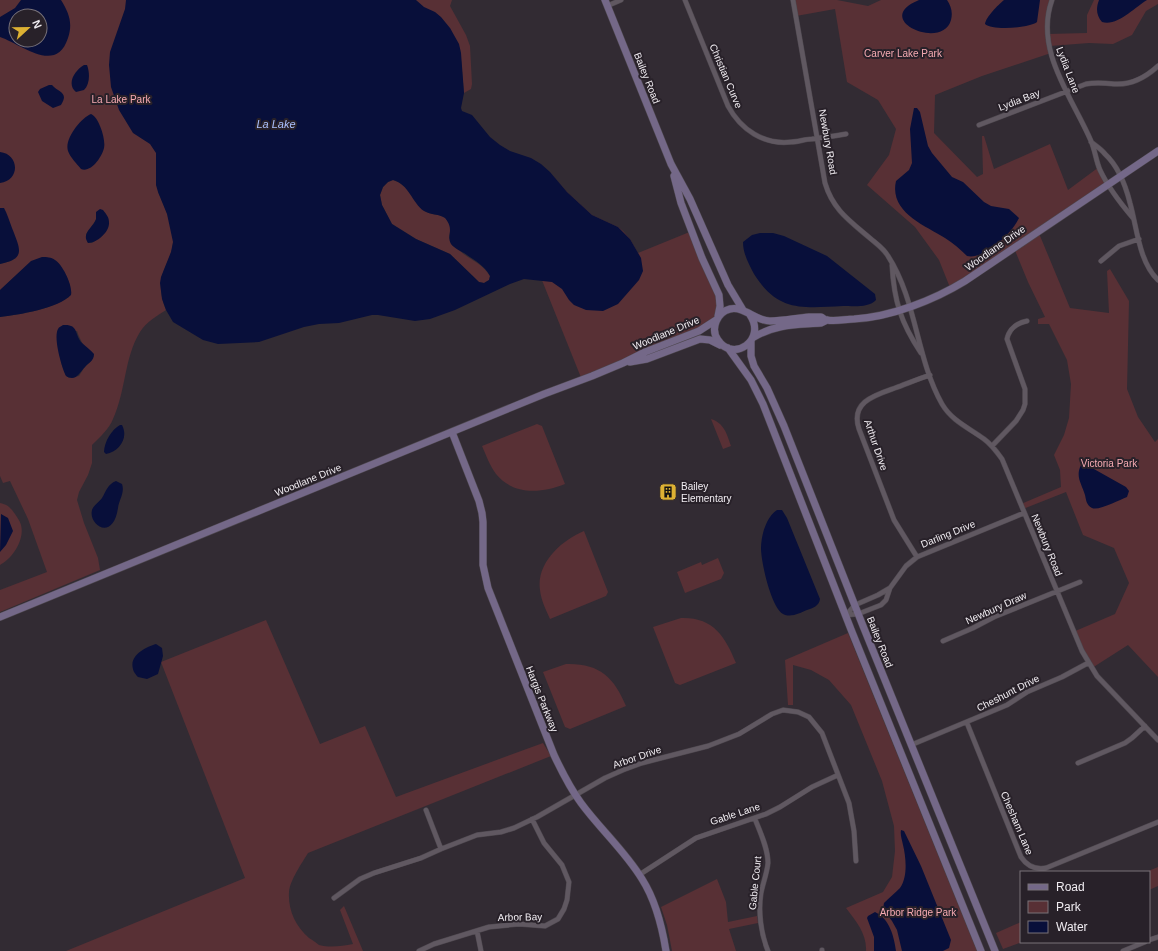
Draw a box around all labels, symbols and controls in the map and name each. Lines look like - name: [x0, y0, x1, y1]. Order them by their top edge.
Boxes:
- north arrow: [8, 8, 48, 48]
- text: N: [30, 18, 44, 30]
- street label: Christian Curve: [707, 42, 745, 110]
- street label: Lydia Lane: [1054, 45, 1082, 95]
- park label: Carver Lake Park: [864, 48, 943, 59]
- street label: Bailey Road: [632, 51, 662, 105]
- street label: Lydia Bay: [997, 87, 1041, 113]
- park label: La Lake Park: [92, 94, 151, 105]
- street label: Newbury Road: [817, 108, 839, 176]
- water label: La Lake: [256, 118, 296, 130]
- street label: Woodlane Drive: [963, 223, 1028, 273]
- street label: Woodlane Drive: [631, 314, 701, 352]
- street label: Arthur Drive: [862, 418, 890, 472]
- park label: Victoria Park: [1081, 458, 1138, 469]
- street label: Woodlane Drive: [273, 461, 343, 498]
- place label: Bailey Elementary: [681, 481, 732, 504]
- building icon: Bailey Elementary: [658, 482, 678, 502]
- street label: Newbury Road: [1030, 512, 1064, 578]
- street label: Darling Drive: [919, 518, 977, 550]
- street label: Newbury Draw: [964, 589, 1029, 626]
- street label: Bailey Road: [865, 615, 895, 669]
- street label: Hargis Parkway: [524, 664, 560, 734]
- street label: Cheshunt Drive: [975, 672, 1042, 714]
- street label: Arbor Drive: [611, 743, 663, 770]
- street label: Chesham Lane: [999, 790, 1035, 857]
- street label: Gable Lane: [709, 801, 762, 827]
- street label: Gable Court: [747, 855, 763, 910]
- legend: [1020, 871, 1150, 943]
- text: Road: [1056, 880, 1085, 894]
- text: Park: [1056, 900, 1082, 914]
- park label: Arbor Ridge Park: [880, 907, 957, 918]
- street label: Arbor Bay: [498, 911, 542, 923]
- text: Water: [1056, 920, 1088, 934]

